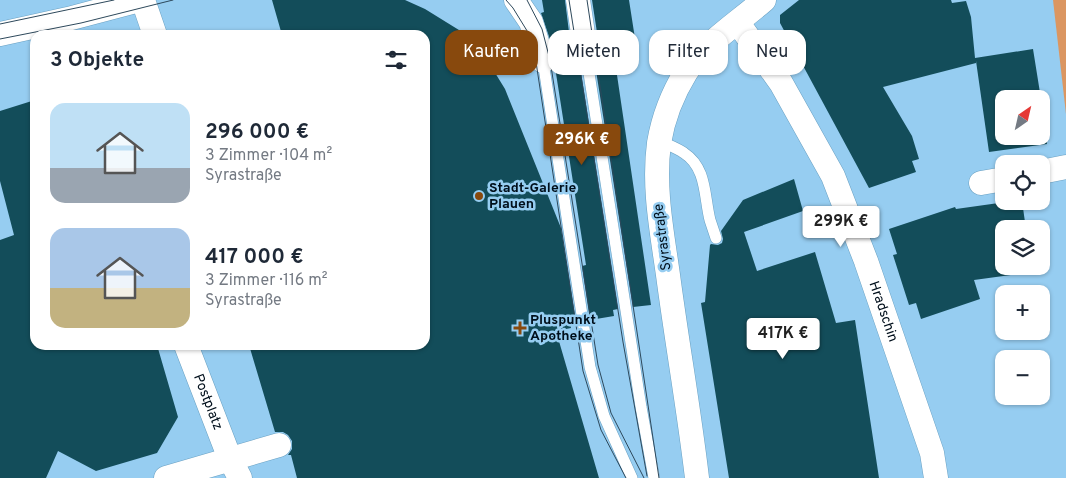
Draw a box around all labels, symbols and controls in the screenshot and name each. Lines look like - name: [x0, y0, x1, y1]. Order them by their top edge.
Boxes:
- chip: Kaufen: [445, 30, 538, 75]
- chip: Mieten: [548, 30, 639, 75]
- chip: Filter: [649, 30, 728, 75]
- chip: Neu: [738, 30, 806, 75]
- icon: filters: [382, 46, 410, 74]
- text: 3 Objekte: [50, 47, 144, 74]
- north arrow: [995, 90, 1050, 145]
- map controls: [995, 90, 1050, 405]
- text: 296 000 €: [205, 119, 309, 146]
- icon: home: [90, 123, 150, 183]
- pin: 296K €: [541, 124, 623, 166]
- text: 296K €: [555, 130, 609, 150]
- text: 3 Zimmer · 104 m²: [205, 146, 332, 166]
- button: locate: [995, 155, 1050, 210]
- text: Syrastraße: [205, 166, 282, 186]
- place label: Stadt-Galerie Plauen: [489, 180, 576, 213]
- marker: Stadt-Galerie Plauen: [473, 190, 485, 202]
- street label: Syrastraße: [650, 203, 676, 271]
- pin: 299K €: [800, 206, 882, 248]
- text: 299K €: [814, 212, 868, 232]
- button: layers: [995, 220, 1050, 275]
- text: 417 000 €: [205, 244, 304, 271]
- icon: home: [90, 248, 150, 308]
- text: 3 Zimmer · 116 m²: [205, 271, 328, 291]
- street label: Hradschin: [865, 279, 902, 344]
- button: +: [995, 285, 1050, 340]
- text: Syrastraße: [205, 291, 282, 311]
- place label: Pluspunkt Apotheke: [530, 312, 596, 345]
- pin: 417K €: [742, 318, 824, 360]
- marker: Pluspunkt Apotheke: [514, 322, 526, 334]
- text: 417K €: [758, 324, 808, 344]
- button: −: [995, 350, 1050, 405]
- street label: Postplatz: [189, 371, 226, 432]

